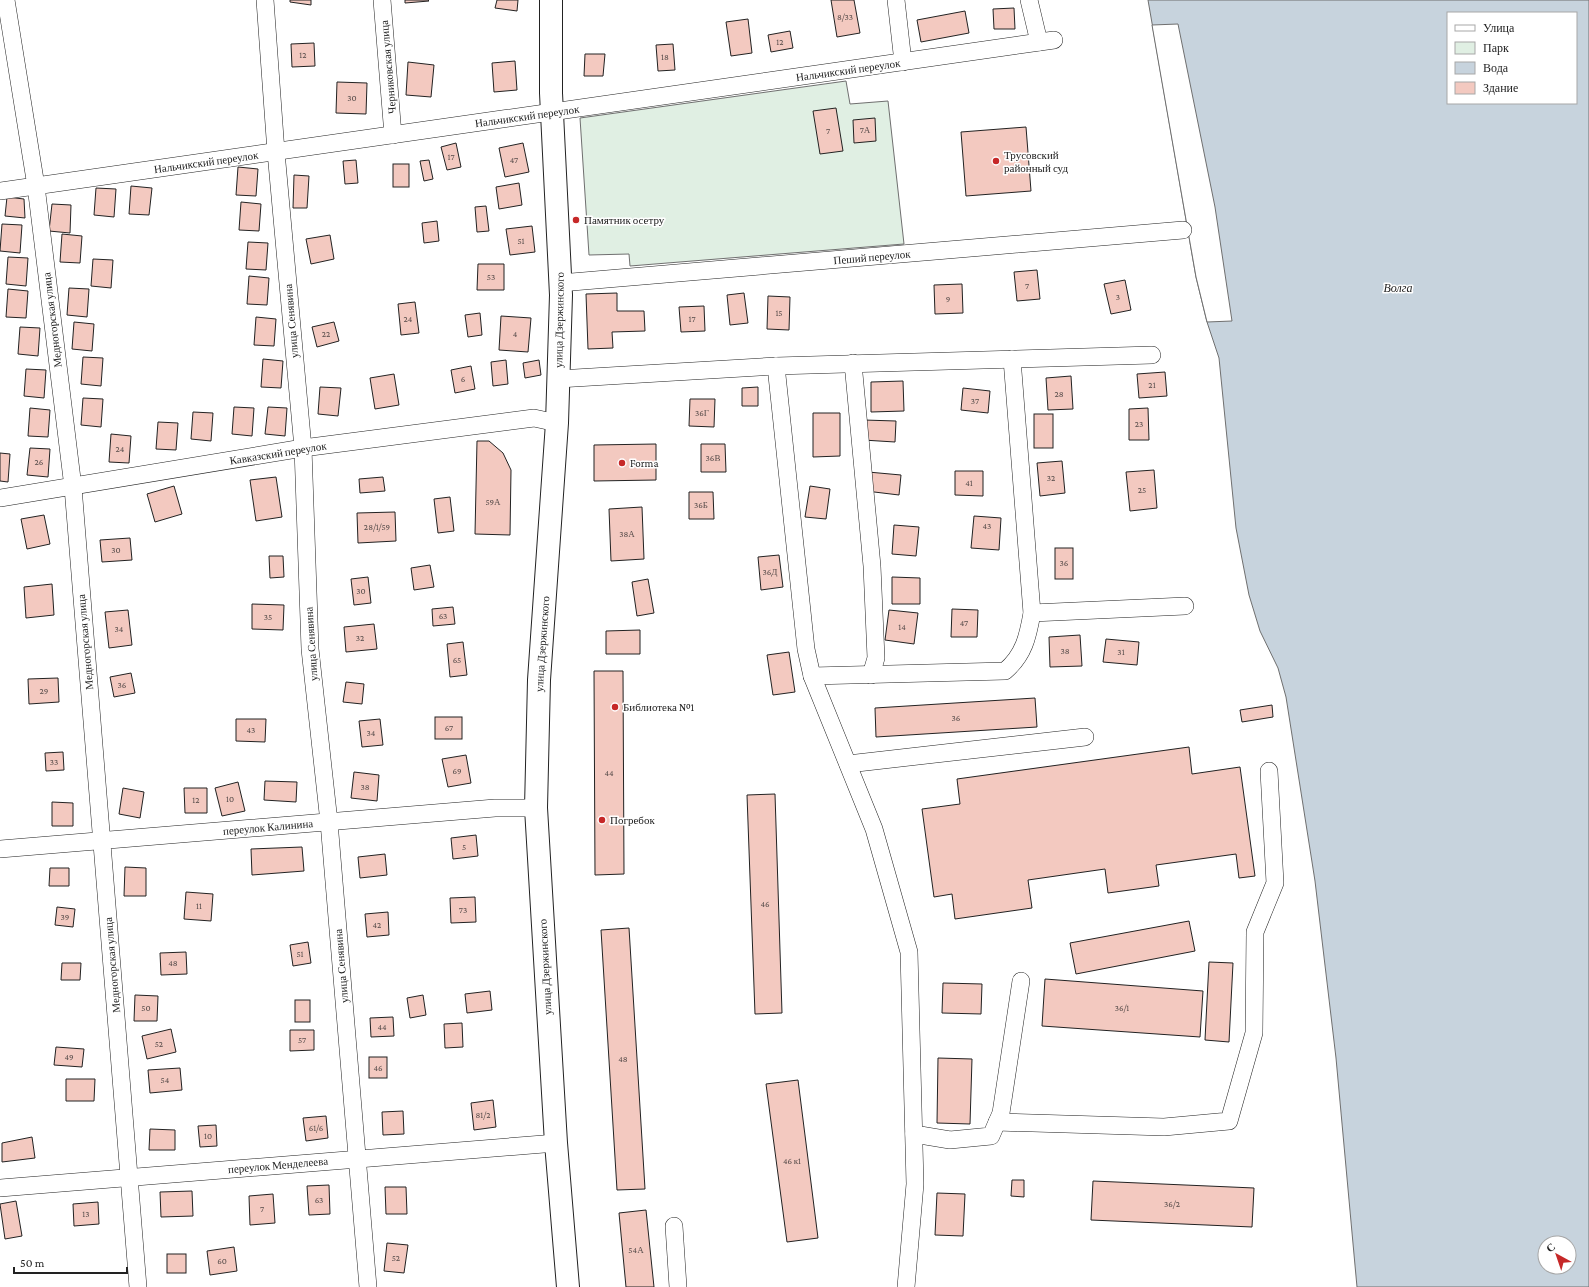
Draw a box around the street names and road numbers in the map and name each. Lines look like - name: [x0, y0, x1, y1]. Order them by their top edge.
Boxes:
- street label: Черниковская улица: [378, 20, 398, 114]
- street label: Нальчикский переулок: [795, 57, 902, 83]
- street label: Нальчикский переулок: [474, 103, 581, 129]
- street label: Нальчикский переулок: [153, 149, 260, 175]
- street label: Пеший переулок: [833, 248, 912, 266]
- street label: улица Дзержинского: [552, 271, 566, 368]
- street label: Медногорская улица: [40, 272, 64, 368]
- street label: улица Сенявина: [282, 283, 300, 359]
- street label: Кавказский переулок: [229, 439, 328, 467]
- street label: Медногорская улица: [75, 594, 95, 690]
- street label: улица Дзержинского: [533, 595, 551, 692]
- street label: улица Сенявина: [302, 606, 320, 682]
- street label: переулок Калинина: [222, 817, 314, 837]
- street label: Медногорская улица: [102, 917, 122, 1013]
- street label: улица Дзержинского: [536, 918, 554, 1015]
- street label: улица Сенявина: [332, 928, 350, 1004]
- street label: переулок Менделеева: [227, 1155, 329, 1175]

